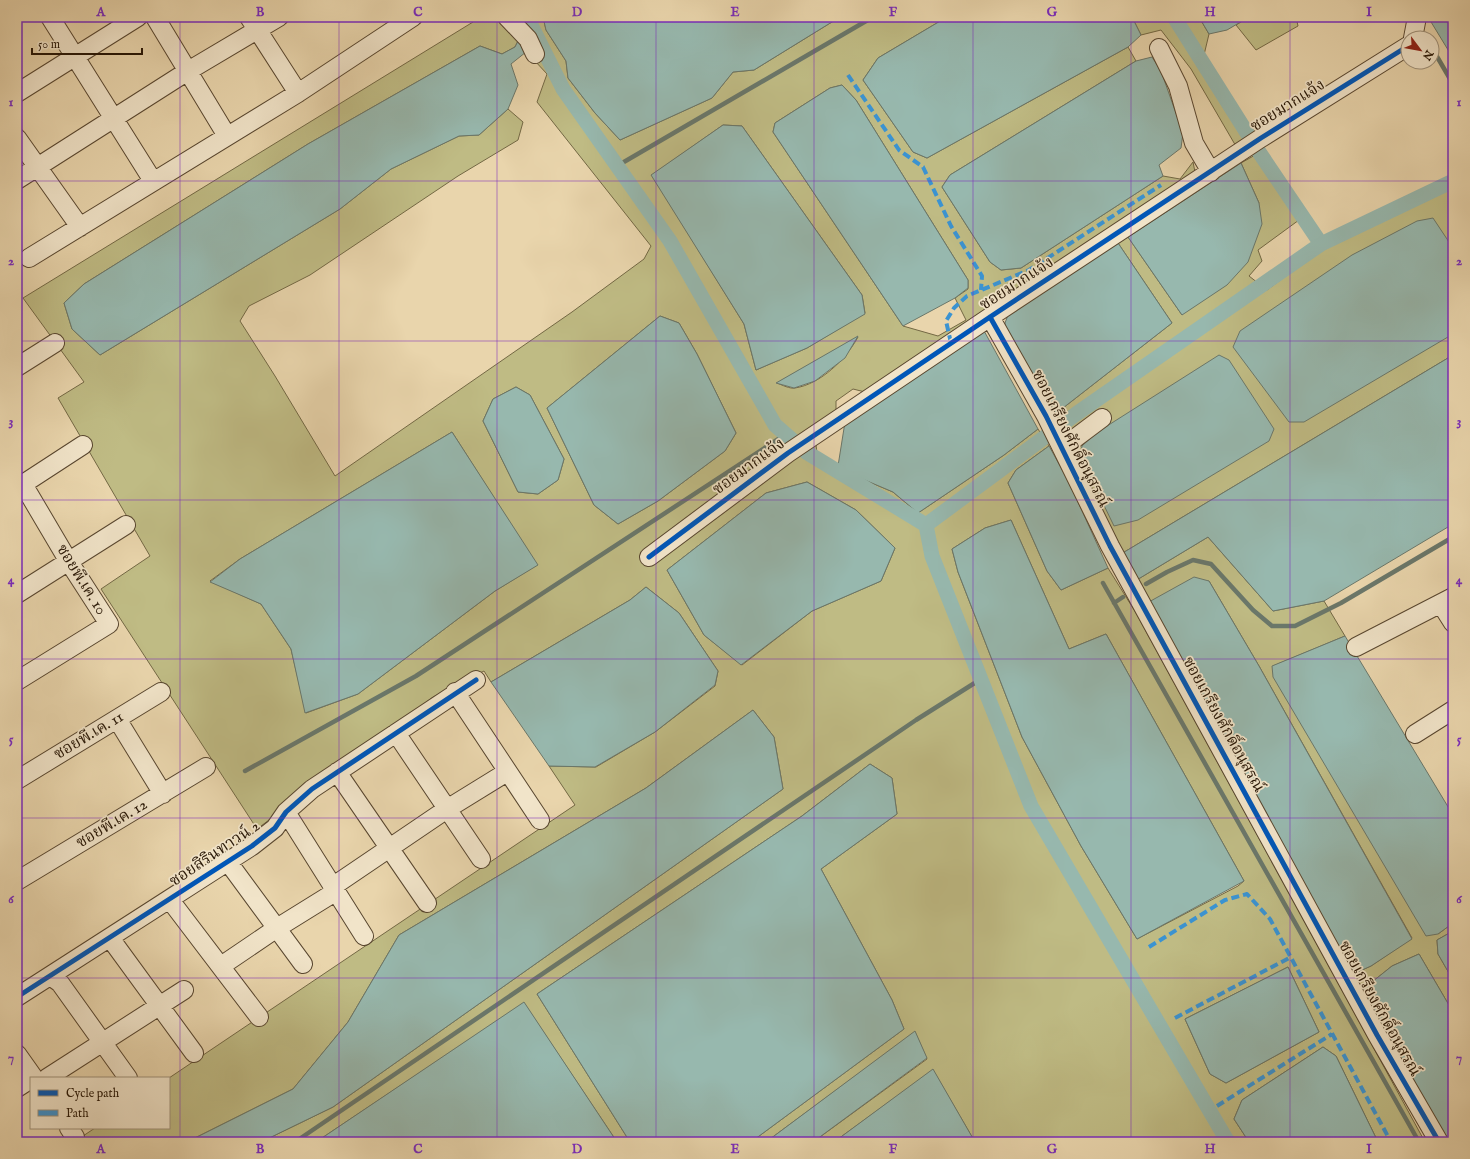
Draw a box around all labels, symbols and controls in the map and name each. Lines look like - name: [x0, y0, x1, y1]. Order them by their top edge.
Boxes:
- text: A: [96, 4, 107, 21]
- text: B: [256, 4, 265, 21]
- text: C: [413, 4, 423, 21]
- text: D: [572, 4, 583, 21]
- text: E: [730, 4, 740, 21]
- text: F: [889, 4, 898, 21]
- text: G: [1047, 4, 1058, 21]
- text: H: [1204, 4, 1216, 21]
- text: I: [1366, 4, 1372, 21]
- scale bar: [32, 30, 142, 56]
- north arrow: [1400, 30, 1440, 70]
- text: 50 m: [38, 37, 60, 52]
- text: N: [1419, 46, 1437, 63]
- street label: ซอยมากแจ้ง: [1247, 75, 1329, 137]
- text: 1: [9, 94, 14, 111]
- text: 1: [1457, 94, 1462, 111]
- text: 2: [8, 253, 14, 270]
- street label: ซอยมากแจ้ง: [976, 253, 1058, 315]
- text: 2: [1456, 253, 1462, 270]
- street label: ซอยเกรียงศักดิ์อนุสรณ์: [1027, 366, 1116, 512]
- text: 3: [9, 413, 14, 430]
- text: 3: [1457, 413, 1462, 430]
- street label: ซอยมากแจ้ง: [709, 434, 789, 500]
- street label: ซอยพี.เค. 10: [51, 541, 111, 619]
- text: 4: [8, 572, 15, 589]
- text: 4: [1456, 572, 1463, 589]
- street label: ซอยเกรียงศักดิ์อนุสรณ์: [1177, 652, 1271, 797]
- street label: ซอยพี.เค. 11: [50, 707, 128, 765]
- text: 5: [9, 731, 14, 748]
- text: 5: [1457, 731, 1462, 748]
- street label: ซอยพี.เค. 12: [73, 795, 151, 853]
- street label: ซอยสิรินทาวน์ 2: [165, 816, 264, 892]
- text: 6: [8, 891, 14, 908]
- text: 6: [1456, 891, 1462, 908]
- street label: ซอยเกรียงศักดิ์อนุสรณ์: [1333, 936, 1427, 1081]
- text: 7: [8, 1050, 14, 1067]
- text: 7: [1456, 1050, 1462, 1067]
- legend: [30, 1077, 170, 1129]
- text: Cycle path: [66, 1086, 120, 1102]
- text: Path: [66, 1106, 89, 1121]
- text: A: [96, 1141, 107, 1158]
- text: B: [256, 1141, 265, 1158]
- text: C: [413, 1141, 423, 1158]
- text: D: [572, 1141, 583, 1158]
- text: E: [730, 1141, 740, 1158]
- text: F: [889, 1141, 898, 1158]
- text: G: [1047, 1141, 1058, 1158]
- text: H: [1204, 1141, 1216, 1158]
- text: I: [1366, 1141, 1372, 1158]

